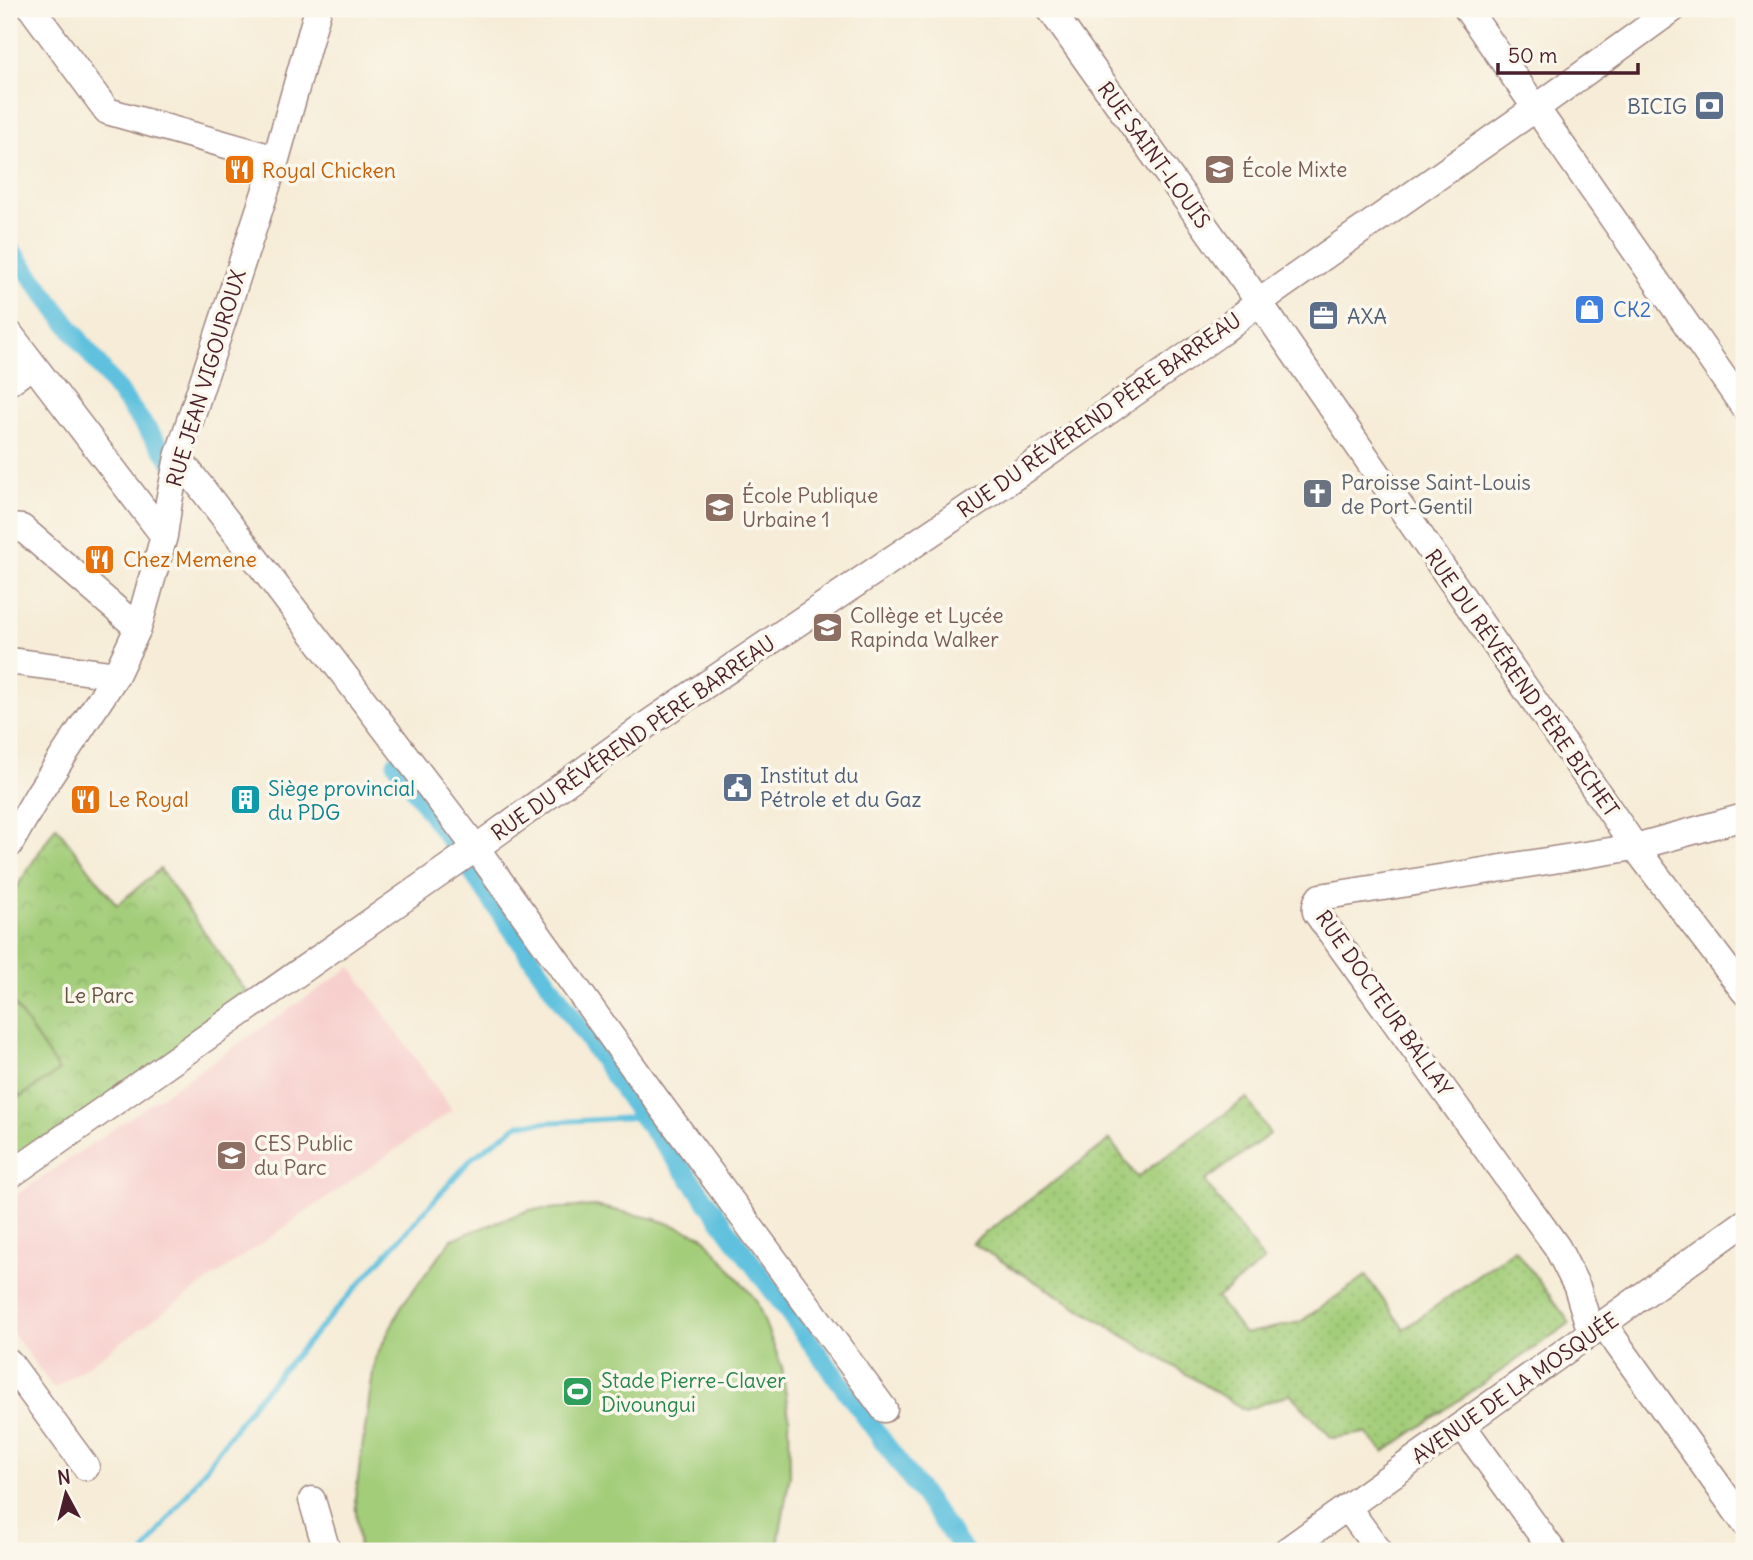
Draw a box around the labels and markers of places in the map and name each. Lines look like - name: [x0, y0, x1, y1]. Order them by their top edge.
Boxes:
- bank icon: BICIG: [1693, 89, 1727, 123]
- place label: BICIG: [1627, 93, 1687, 120]
- school or university icon: École Mixte: [1202, 152, 1236, 186]
- restaurant icon: Royal Chicken: [222, 153, 256, 187]
- place label: École Mixte: [1242, 156, 1347, 183]
- place label: Royal Chicken: [262, 157, 396, 184]
- shop icon: CK2: [1573, 292, 1607, 326]
- place label: CK2: [1613, 296, 1651, 323]
- office icon: AXA: [1307, 299, 1341, 333]
- place label: AXA: [1347, 303, 1387, 330]
- place label: Paroisse Saint-Louis de Port-Gentil: [1341, 469, 1531, 520]
- church icon: Paroisse Saint-Louis de Port-Gentil: [1301, 477, 1335, 511]
- place label: École Publique Urbaine 1: [742, 482, 878, 533]
- school or university icon: École Publique Urbaine 1: [702, 490, 736, 524]
- restaurant icon: Chez Memene: [83, 542, 117, 576]
- place label: Chez Memene: [123, 546, 257, 573]
- place label: Collège et Lycée Rapinda Walker: [850, 602, 1004, 653]
- school or university icon: Collège et Lycée Rapinda Walker: [810, 610, 844, 644]
- place label: Institut du Pétrole et du Gaz: [760, 762, 922, 813]
- public building icon: Institut du Pétrole et du Gaz: [720, 770, 754, 804]
- place label: Siège provincial du PDG: [268, 775, 415, 826]
- restaurant icon: Le Royal: [68, 782, 102, 816]
- building icon: Siège provincial du PDG: [228, 783, 262, 817]
- place label: Le Royal: [108, 786, 189, 813]
- place label: CES Public du Parc: [254, 1130, 353, 1181]
- school or university icon: CES Public du Parc: [214, 1138, 248, 1172]
- place label: Stade Pierre-Claver Divoungui: [601, 1367, 786, 1418]
- sports icon: Stade Pierre-Claver Divoungui: [561, 1375, 595, 1409]

